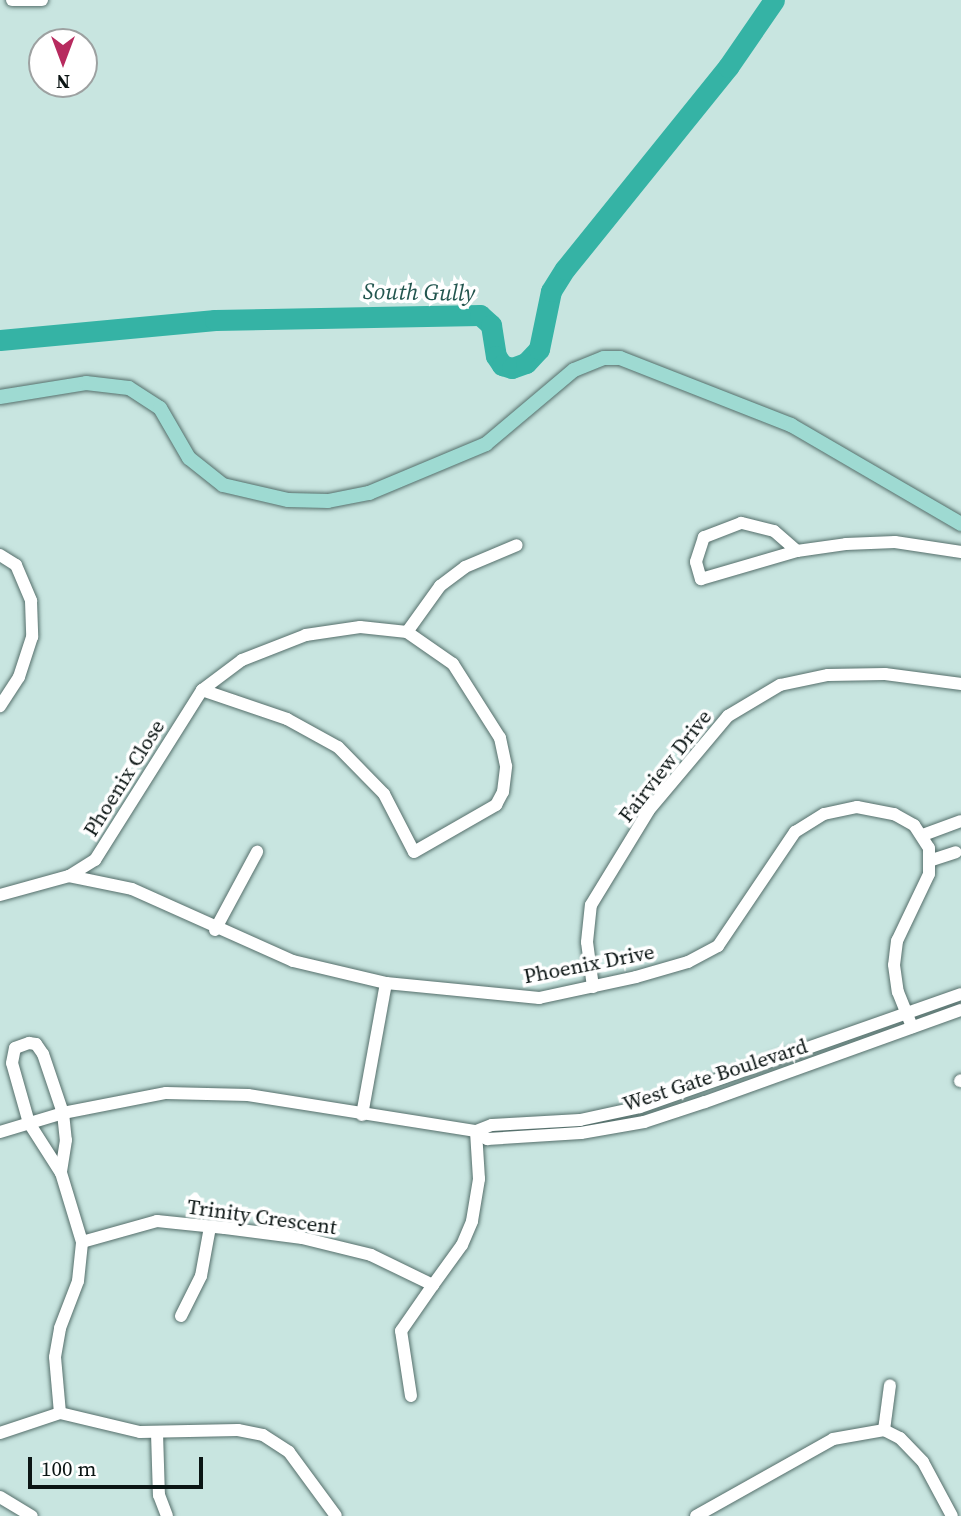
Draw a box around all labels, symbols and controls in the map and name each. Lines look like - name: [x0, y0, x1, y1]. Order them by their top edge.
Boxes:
- north arrow: [28, 28, 98, 98]
- text: N: [56, 69, 70, 95]
- water label: South Gully: [363, 277, 475, 307]
- street label: Fairview Drive: [613, 705, 717, 827]
- street label: Phoenix Close: [78, 715, 170, 841]
- street label: Phoenix Drive: [521, 939, 657, 989]
- street label: West Gate Boulevard: [619, 1033, 811, 1117]
- street label: Trinity Crescent: [186, 1194, 338, 1240]
- scale bar: [32, 1442, 206, 1486]
- text: 100 m: [41, 1454, 96, 1483]

